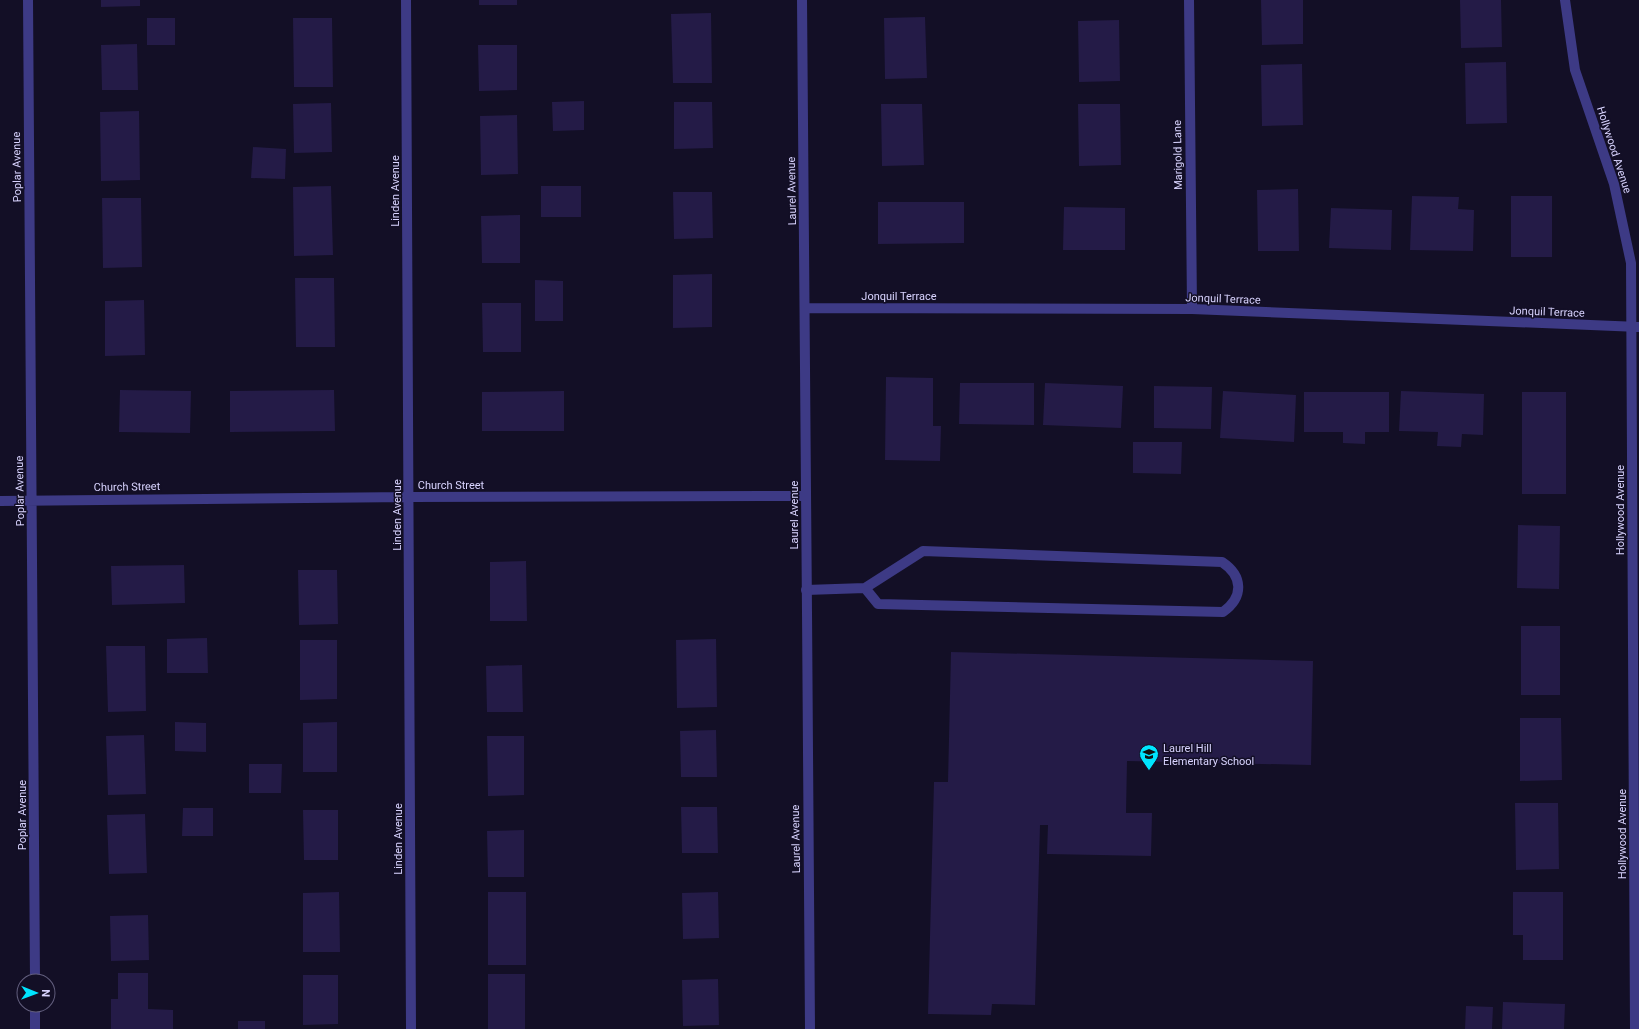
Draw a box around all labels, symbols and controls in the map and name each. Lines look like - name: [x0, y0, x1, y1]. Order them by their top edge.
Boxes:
- street label: Hollywood Avenue: [1594, 105, 1634, 195]
- street label: Marigold Lane: [1171, 120, 1185, 190]
- street label: Poplar Avenue: [10, 132, 24, 202]
- street label: Linden Avenue: [389, 155, 402, 227]
- street label: Laurel Avenue: [785, 156, 799, 226]
- street label: Jonquil Terrace: [861, 290, 937, 303]
- street label: Jonquil Terrace: [1185, 291, 1261, 307]
- street label: Jonquil Terrace: [1509, 304, 1585, 320]
- street label: Poplar Avenue: [13, 456, 27, 526]
- street label: Hollywood Avenue: [1614, 465, 1627, 555]
- street label: Linden Avenue: [391, 479, 404, 551]
- street label: Church Street: [418, 479, 485, 492]
- street label: Church Street: [94, 480, 161, 494]
- street label: Laurel Avenue: [788, 480, 801, 549]
- place label: Laurel Hill Elementary School: [1163, 742, 1254, 768]
- school or university icon: Laurel Hill Elementary School: [1138, 743, 1160, 771]
- street label: Poplar Avenue: [16, 780, 29, 850]
- street label: Hollywood Avenue: [1616, 789, 1629, 879]
- street label: Linden Avenue: [392, 803, 405, 875]
- street label: Laurel Avenue: [789, 804, 803, 874]
- north arrow: [16, 973, 56, 1013]
- text: N: [39, 989, 52, 997]

